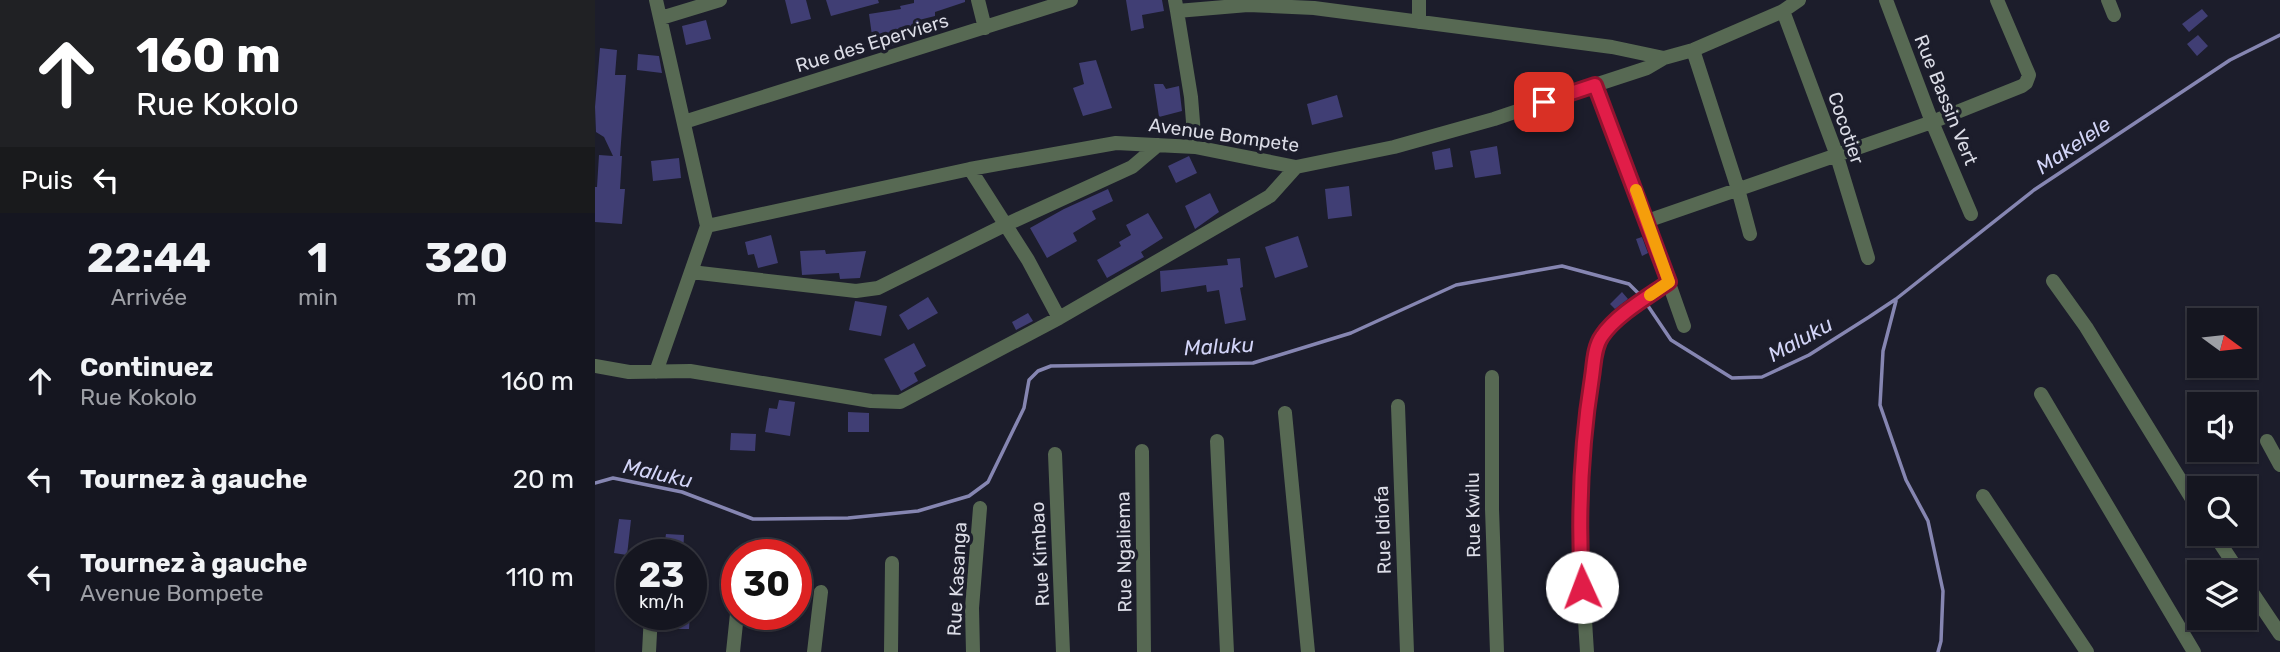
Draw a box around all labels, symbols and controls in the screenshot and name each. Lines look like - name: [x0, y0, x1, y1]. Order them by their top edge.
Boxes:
- street label: Rue des Eperviers: [793, 9, 951, 77]
- text: 160 m: [136, 26, 281, 84]
- icon: ahead: [21, 28, 112, 119]
- street label: Rue Bassin Vert: [1909, 31, 1983, 169]
- pin: [1514, 72, 1574, 132]
- icon: arrive: [1525, 83, 1563, 121]
- text: Rue Kokolo: [136, 85, 299, 123]
- street label: Cocotier: [1823, 89, 1869, 168]
- water label: Makelele: [2031, 111, 2115, 179]
- street label: Avenue Bompete: [1147, 113, 1301, 157]
- icon: left: [87, 161, 125, 199]
- text: Puis: [21, 165, 73, 196]
- text: 22:44: [87, 233, 211, 283]
- text: 1: [307, 233, 328, 283]
- text: 320: [425, 233, 508, 283]
- text: Arrivée: [111, 283, 187, 311]
- text: min: [298, 283, 338, 311]
- text: m: [456, 283, 477, 311]
- north arrow: [2187, 308, 2257, 378]
- map controls: [2187, 308, 2257, 630]
- water label: Maluku: [1763, 311, 1837, 367]
- water label: Maluku: [1183, 332, 1255, 360]
- text: Continuez: [80, 352, 213, 383]
- icon: ahead: [21, 362, 59, 400]
- text: 160 m: [501, 366, 574, 397]
- text: Rue Kokolo: [80, 383, 197, 411]
- button: sound: [2187, 392, 2257, 462]
- water label: Maluku: [621, 453, 695, 493]
- icon: left: [21, 460, 59, 498]
- text: Tournez à gauche: [80, 464, 308, 495]
- text: 20 m: [513, 464, 574, 495]
- street label: Rue Kwilu: [1461, 472, 1485, 558]
- button: search: [2187, 476, 2257, 546]
- street label: Rue Idiofa: [1370, 485, 1396, 575]
- street label: Rue Ngaliema: [1111, 491, 1137, 613]
- street label: Rue Kimbao: [1026, 501, 1054, 607]
- street label: Rue Kasanga: [943, 521, 971, 637]
- speed limit sign: 30: [721, 539, 812, 630]
- text: Tournez à gauche: [80, 548, 308, 579]
- position arrow: [1545, 550, 1619, 624]
- text: 23: [639, 554, 684, 596]
- icon: left: [21, 558, 59, 596]
- button: layers: [2187, 560, 2257, 630]
- text: 110 m: [506, 562, 574, 593]
- text: Avenue Bompete: [80, 579, 264, 607]
- text: km/h: [639, 591, 684, 613]

